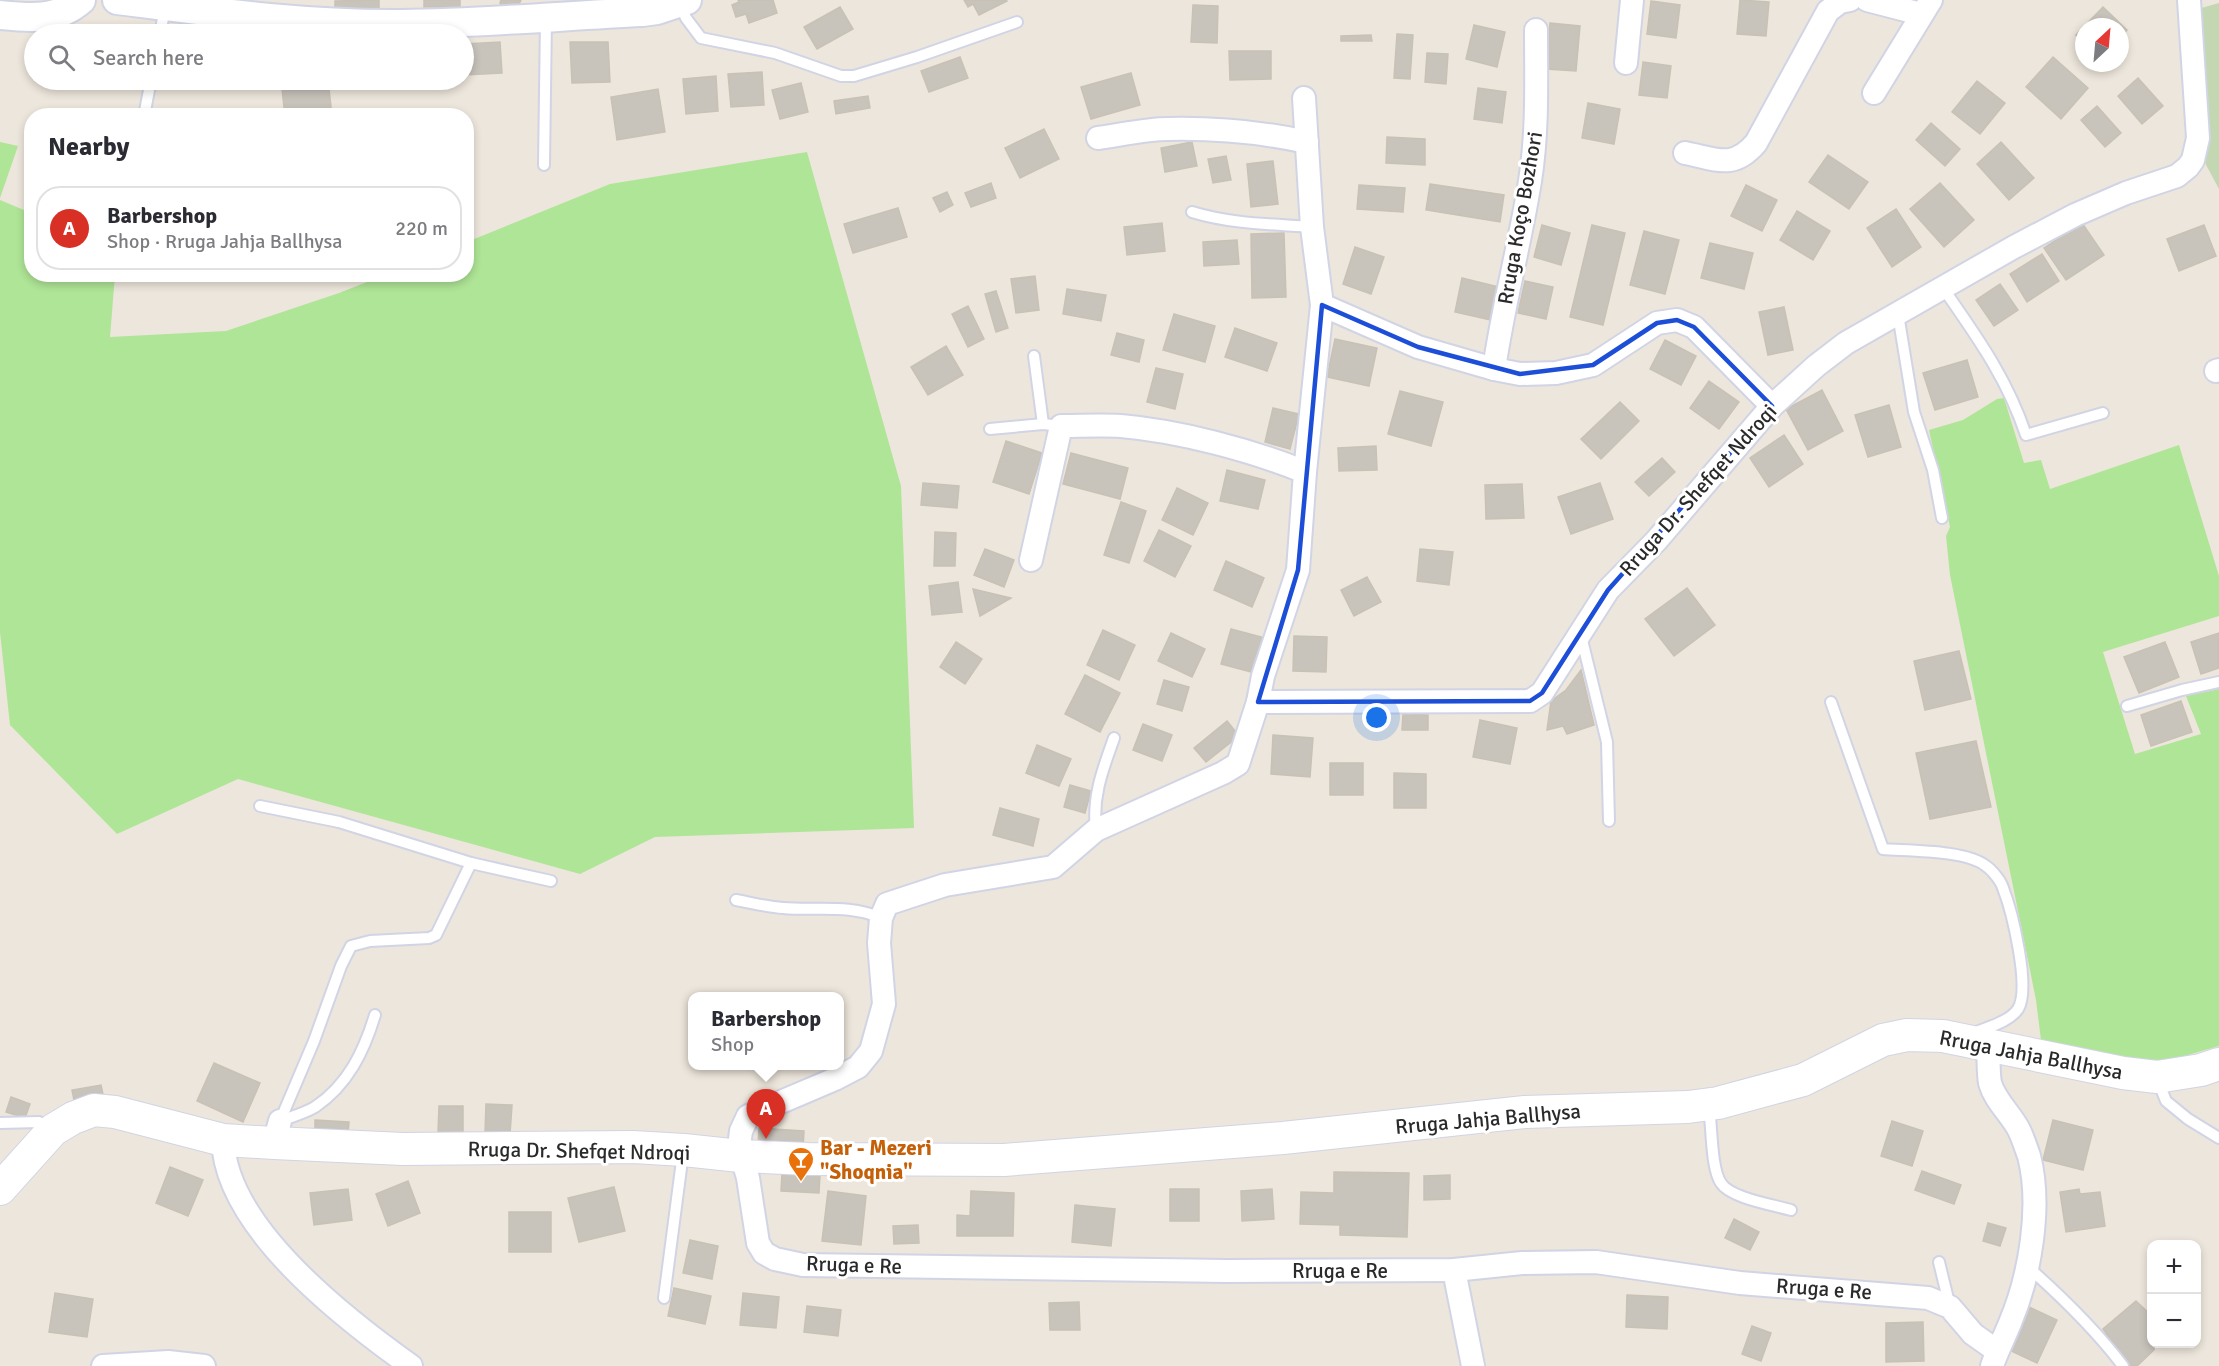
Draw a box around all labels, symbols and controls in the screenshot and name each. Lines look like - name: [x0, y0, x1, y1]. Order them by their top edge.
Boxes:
- north arrow: [2075, 18, 2129, 72]
- search box: [24, 24, 474, 90]
- icon: search: [45, 41, 78, 74]
- text: Search here: [93, 44, 204, 71]
- street label: Rruga Koço Bozhori: [1492, 129, 1548, 307]
- text: Nearby: [48, 131, 129, 163]
- text: Barbershop: [107, 202, 217, 229]
- text: A: [63, 216, 76, 241]
- text: 220 m: [395, 216, 448, 241]
- text: Shop · Rruga Jahja Ballhysa: [107, 229, 342, 254]
- street label: Rruga Dr. Shefqet Ndroqi: [1614, 399, 1782, 581]
- your location: [1362, 703, 1391, 732]
- popup: [688, 992, 844, 1070]
- text: Barbershop: [711, 1005, 821, 1032]
- street label: Rruga Jahja Ballhysa: [1937, 1024, 2125, 1086]
- text: Shop: [711, 1032, 754, 1057]
- pin: A: [746, 1090, 786, 1139]
- street label: Rruga Jahja Ballhysa: [1394, 1098, 1582, 1140]
- place label: Bar - Mezeri "Shoqnia": [820, 1135, 932, 1185]
- street label: Rruga Dr. Shefqet Ndroqi: [467, 1136, 691, 1166]
- bar icon: Bar - Mezeri "Shoqnia": [786, 1145, 816, 1183]
- map controls: [2147, 1240, 2201, 1348]
- button: +: [2147, 1240, 2201, 1294]
- street label: Rruga e Re: [805, 1250, 903, 1280]
- street label: Rruga e Re: [1292, 1258, 1388, 1284]
- street label: Rruga e Re: [1775, 1273, 1873, 1305]
- button: −: [2147, 1294, 2201, 1348]

